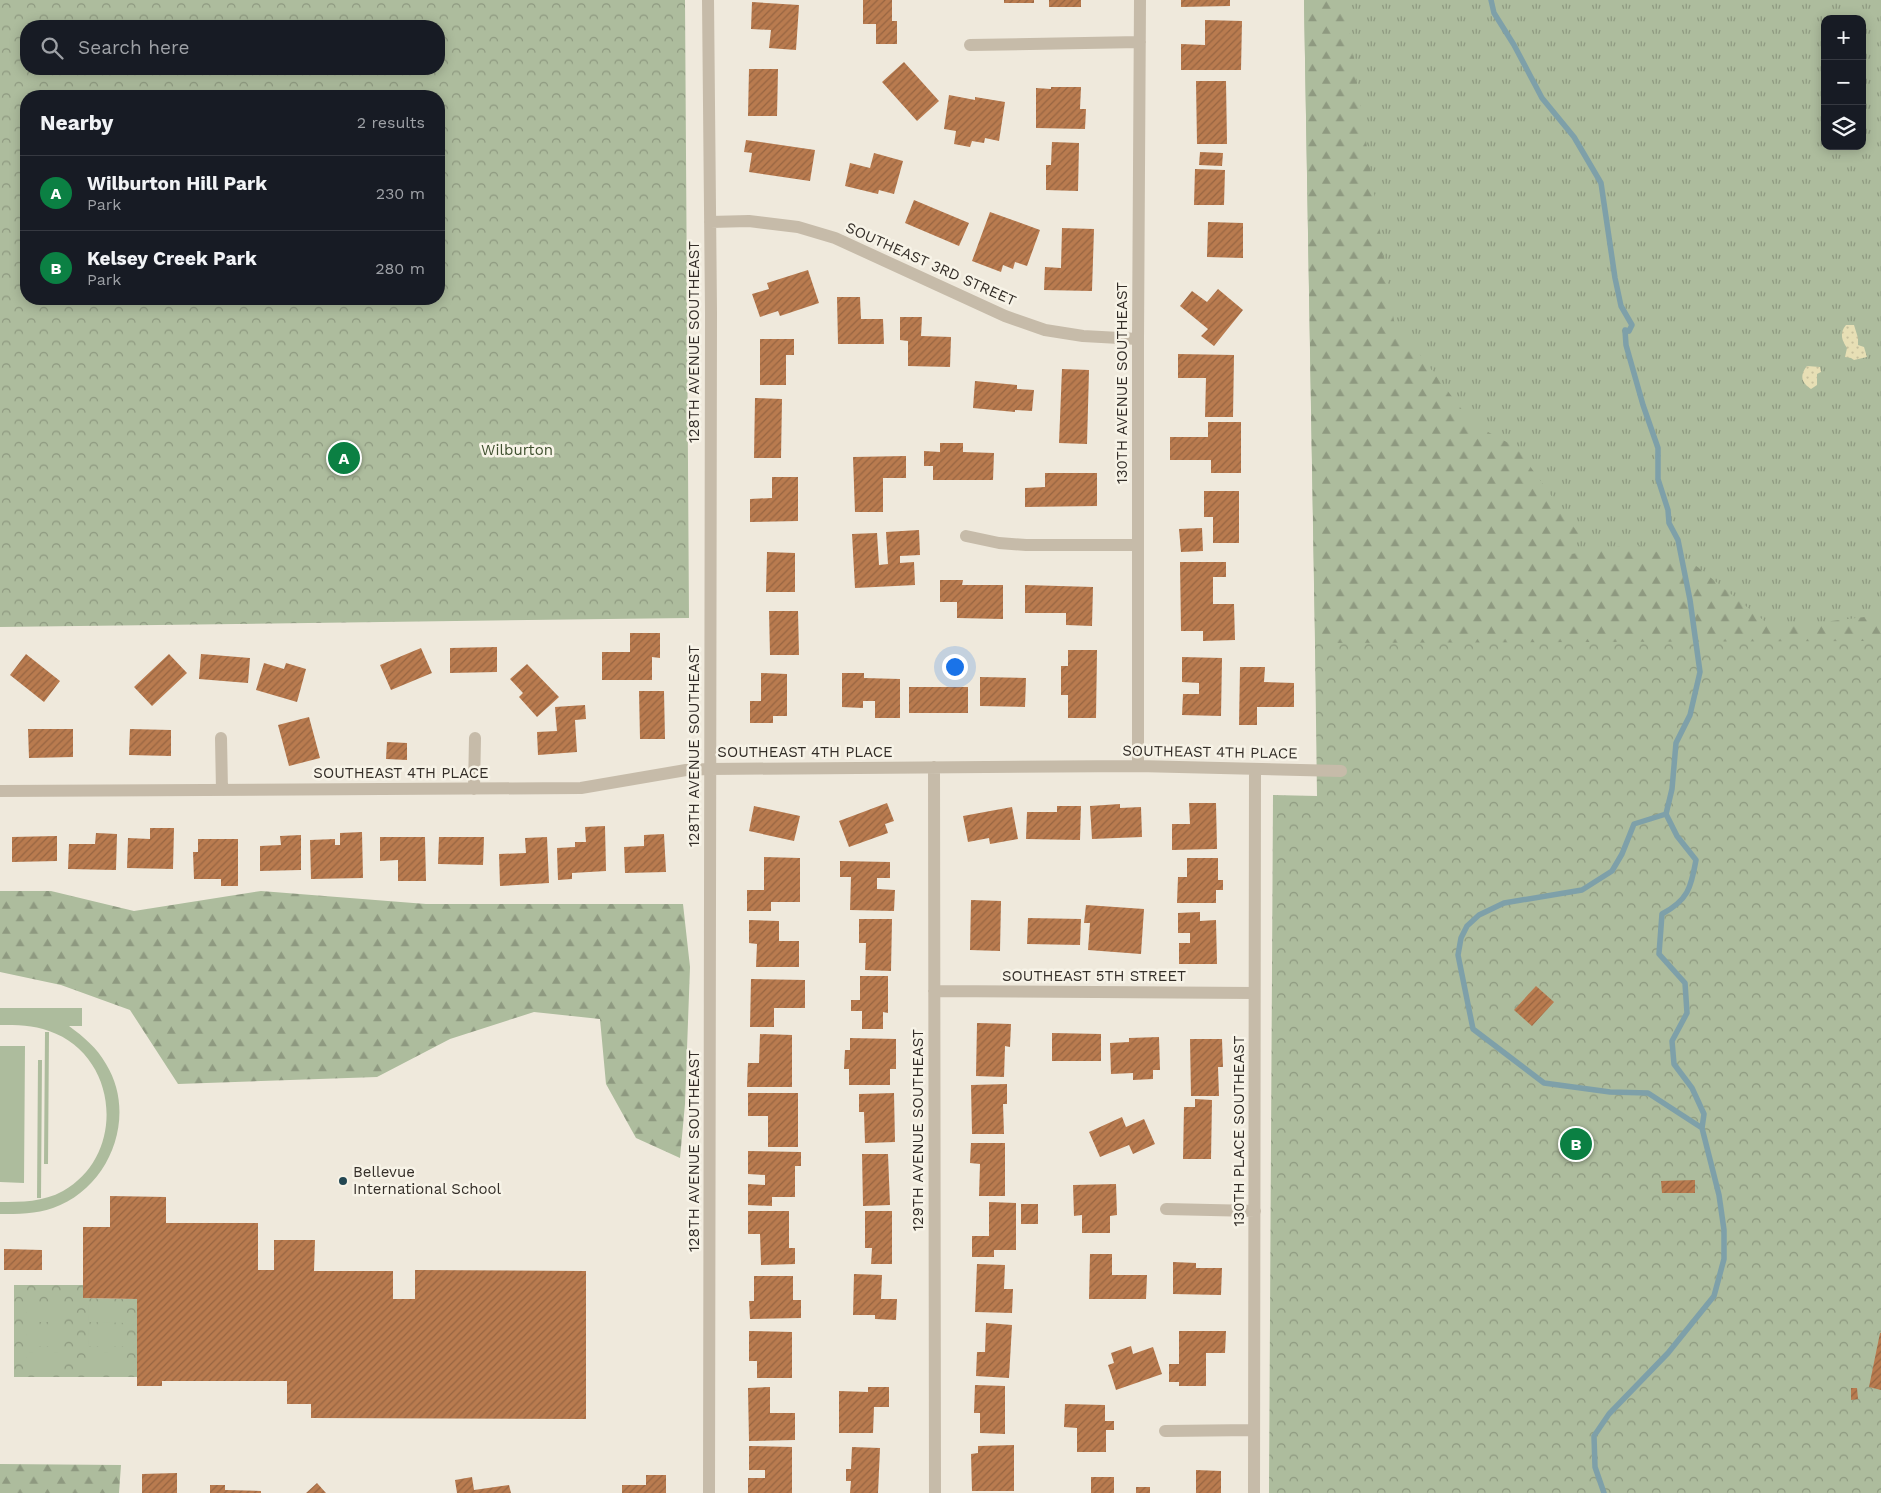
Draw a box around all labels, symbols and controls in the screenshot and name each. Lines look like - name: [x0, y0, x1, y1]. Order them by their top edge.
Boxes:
- map controls: [1821, 15, 1866, 150]
- button: +: [1821, 15, 1866, 60]
- search box: [20, 20, 445, 75]
- icon: search: [38, 34, 66, 62]
- text: Search here: [78, 36, 189, 59]
- button: −: [1821, 60, 1866, 105]
- button: layers: [1821, 105, 1866, 150]
- text: Nearby: [40, 110, 113, 135]
- text: 2 results: [357, 113, 425, 132]
- text: Wilburton Hill Park: [87, 172, 267, 195]
- text: A: [51, 184, 61, 203]
- text: 230 m: [376, 184, 425, 203]
- text: Park: [87, 195, 121, 214]
- street label: SOUTHEAST 3RD STREET: [843, 218, 1019, 310]
- street label: 128TH AVENUE SOUTHEAST: [685, 241, 703, 443]
- text: Kelsey Creek Park: [87, 247, 257, 270]
- text: B: [51, 259, 61, 278]
- text: 280 m: [375, 259, 425, 278]
- text: Park: [87, 270, 121, 289]
- street label: 130TH AVENUE SOUTHEAST: [1113, 282, 1131, 484]
- pin: A: [328, 439, 360, 477]
- park label: Wilburton: [481, 441, 553, 459]
- street label: 128TH AVENUE SOUTHEAST: [685, 645, 703, 847]
- your location: [942, 654, 968, 680]
- street label: SOUTHEAST 4TH PLACE: [1122, 741, 1298, 763]
- street label: SOUTHEAST 4TH PLACE: [717, 743, 893, 761]
- street label: SOUTHEAST 4TH PLACE: [313, 764, 489, 782]
- street label: SOUTHEAST 5TH STREET: [1002, 967, 1186, 985]
- street label: 129TH AVENUE SOUTHEAST: [909, 1029, 927, 1231]
- street label: 130TH PLACE SOUTHEAST: [1230, 1036, 1248, 1226]
- street label: 128TH AVENUE SOUTHEAST: [685, 1050, 703, 1252]
- pin: B: [1560, 1125, 1592, 1163]
- place label: Bellevue International School: [353, 1163, 502, 1198]
- marker: Bellevue International School: [337, 1175, 349, 1187]

